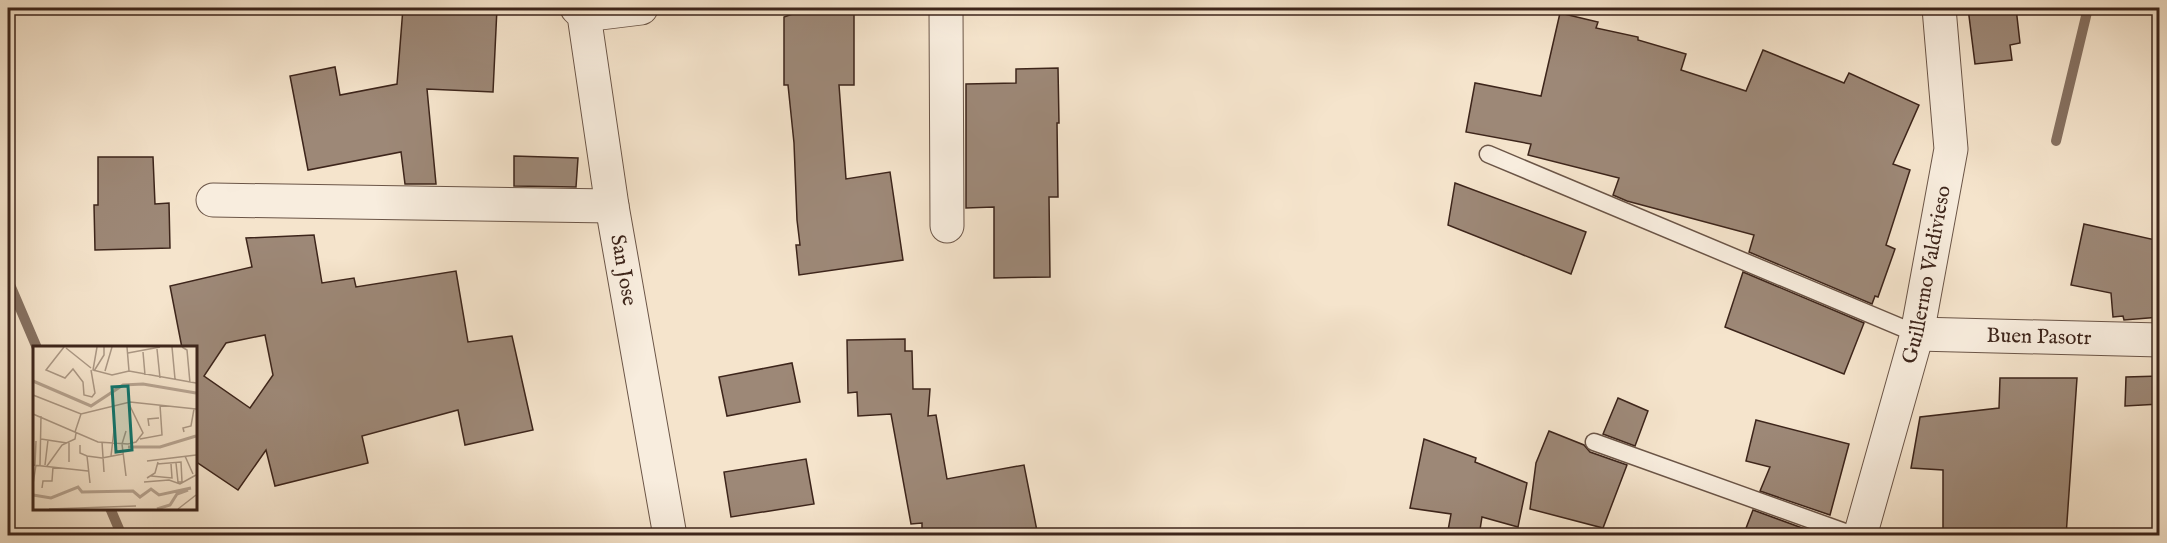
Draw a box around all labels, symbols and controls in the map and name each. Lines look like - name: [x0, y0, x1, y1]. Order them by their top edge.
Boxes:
- street label: Guillermo Valdivieso: [1896, 183, 1958, 367]
- street label: San Jose: [604, 232, 643, 308]
- street label: Buen Pasotr: [1986, 322, 2092, 352]
- inset map: [33, 346, 196, 510]

